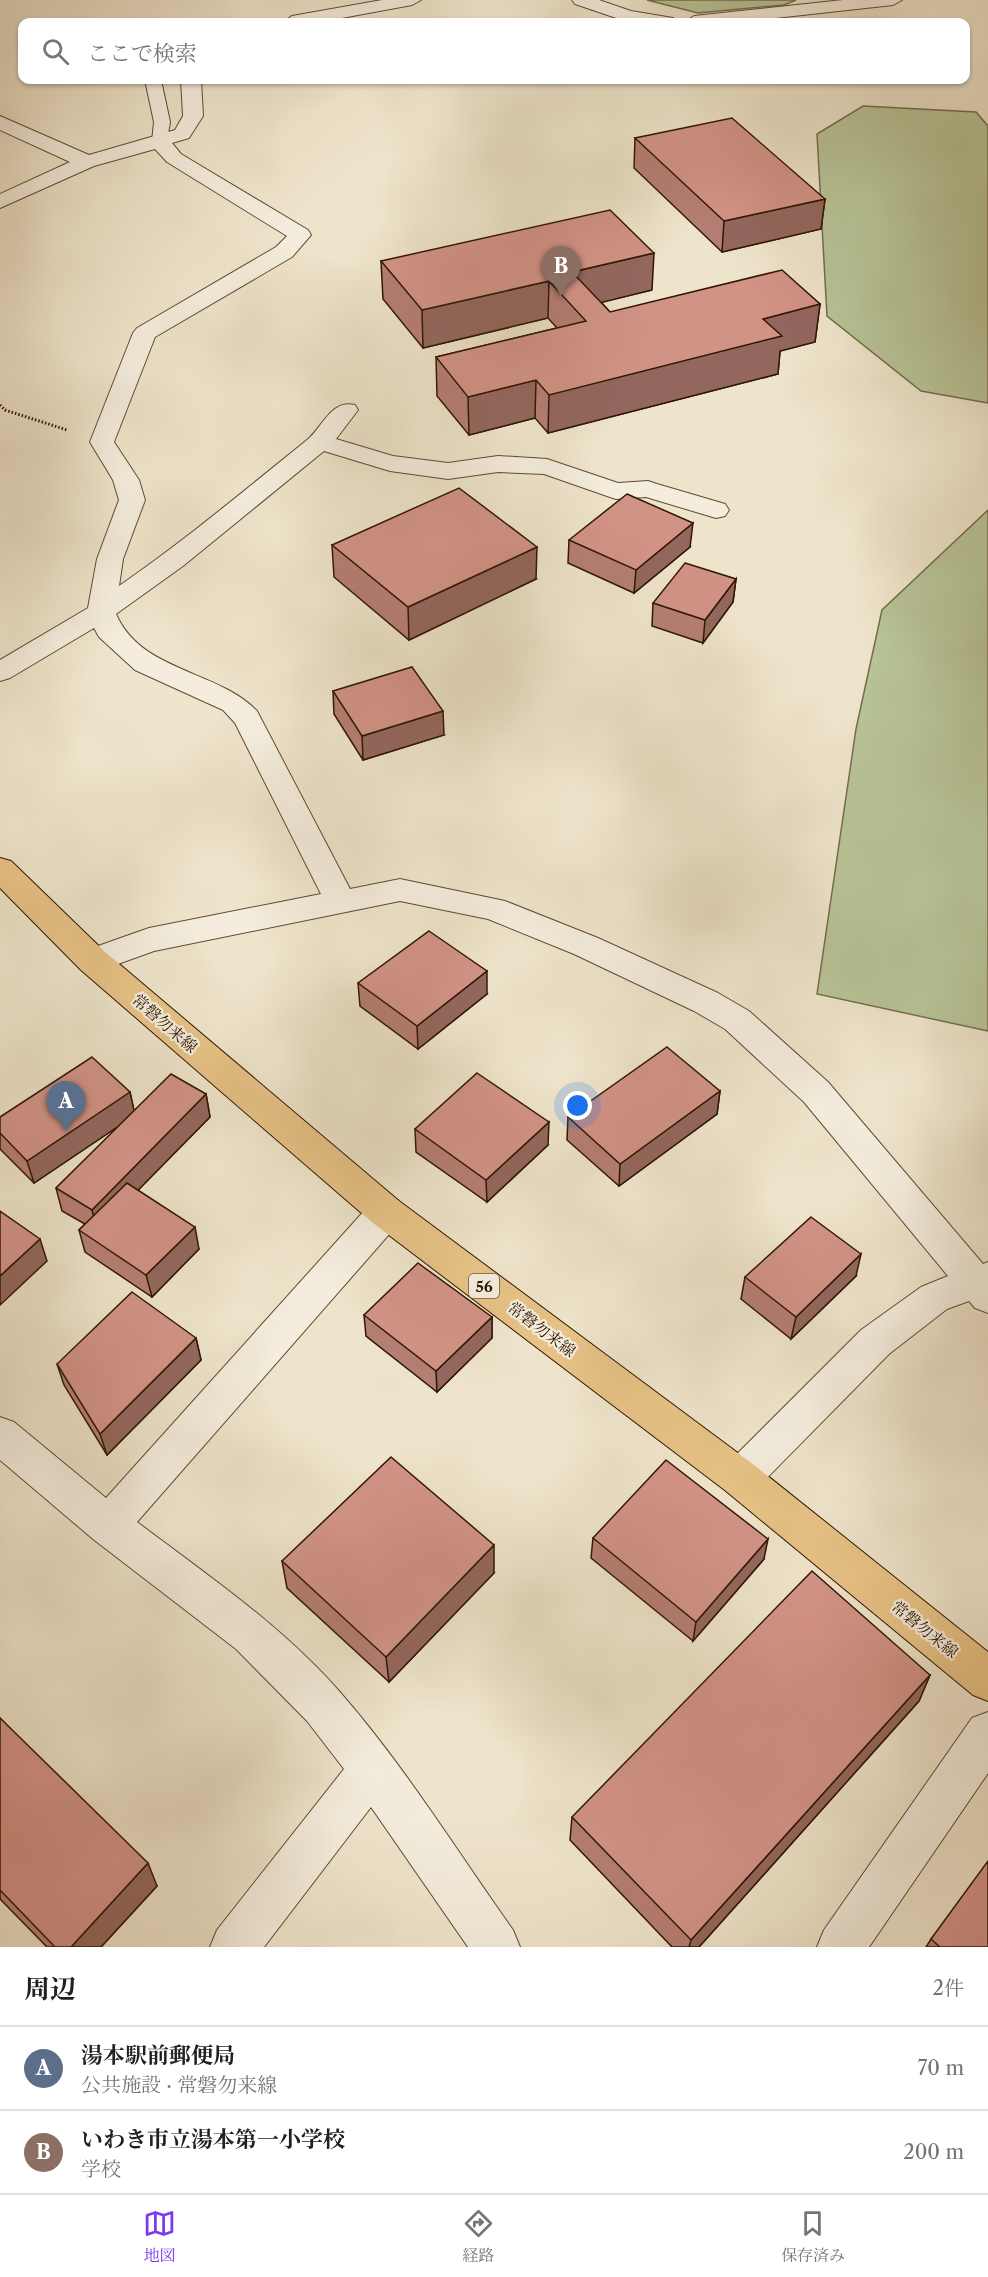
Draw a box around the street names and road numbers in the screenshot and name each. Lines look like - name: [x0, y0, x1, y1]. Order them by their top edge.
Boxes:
- street label: 常磐勿来線: [128, 989, 202, 1057]
- road number: 56: [469, 1274, 499, 1298]
- street label: 常磐勿来線: [504, 1297, 580, 1361]
- street label: 常磐勿来線: [888, 1596, 962, 1662]

